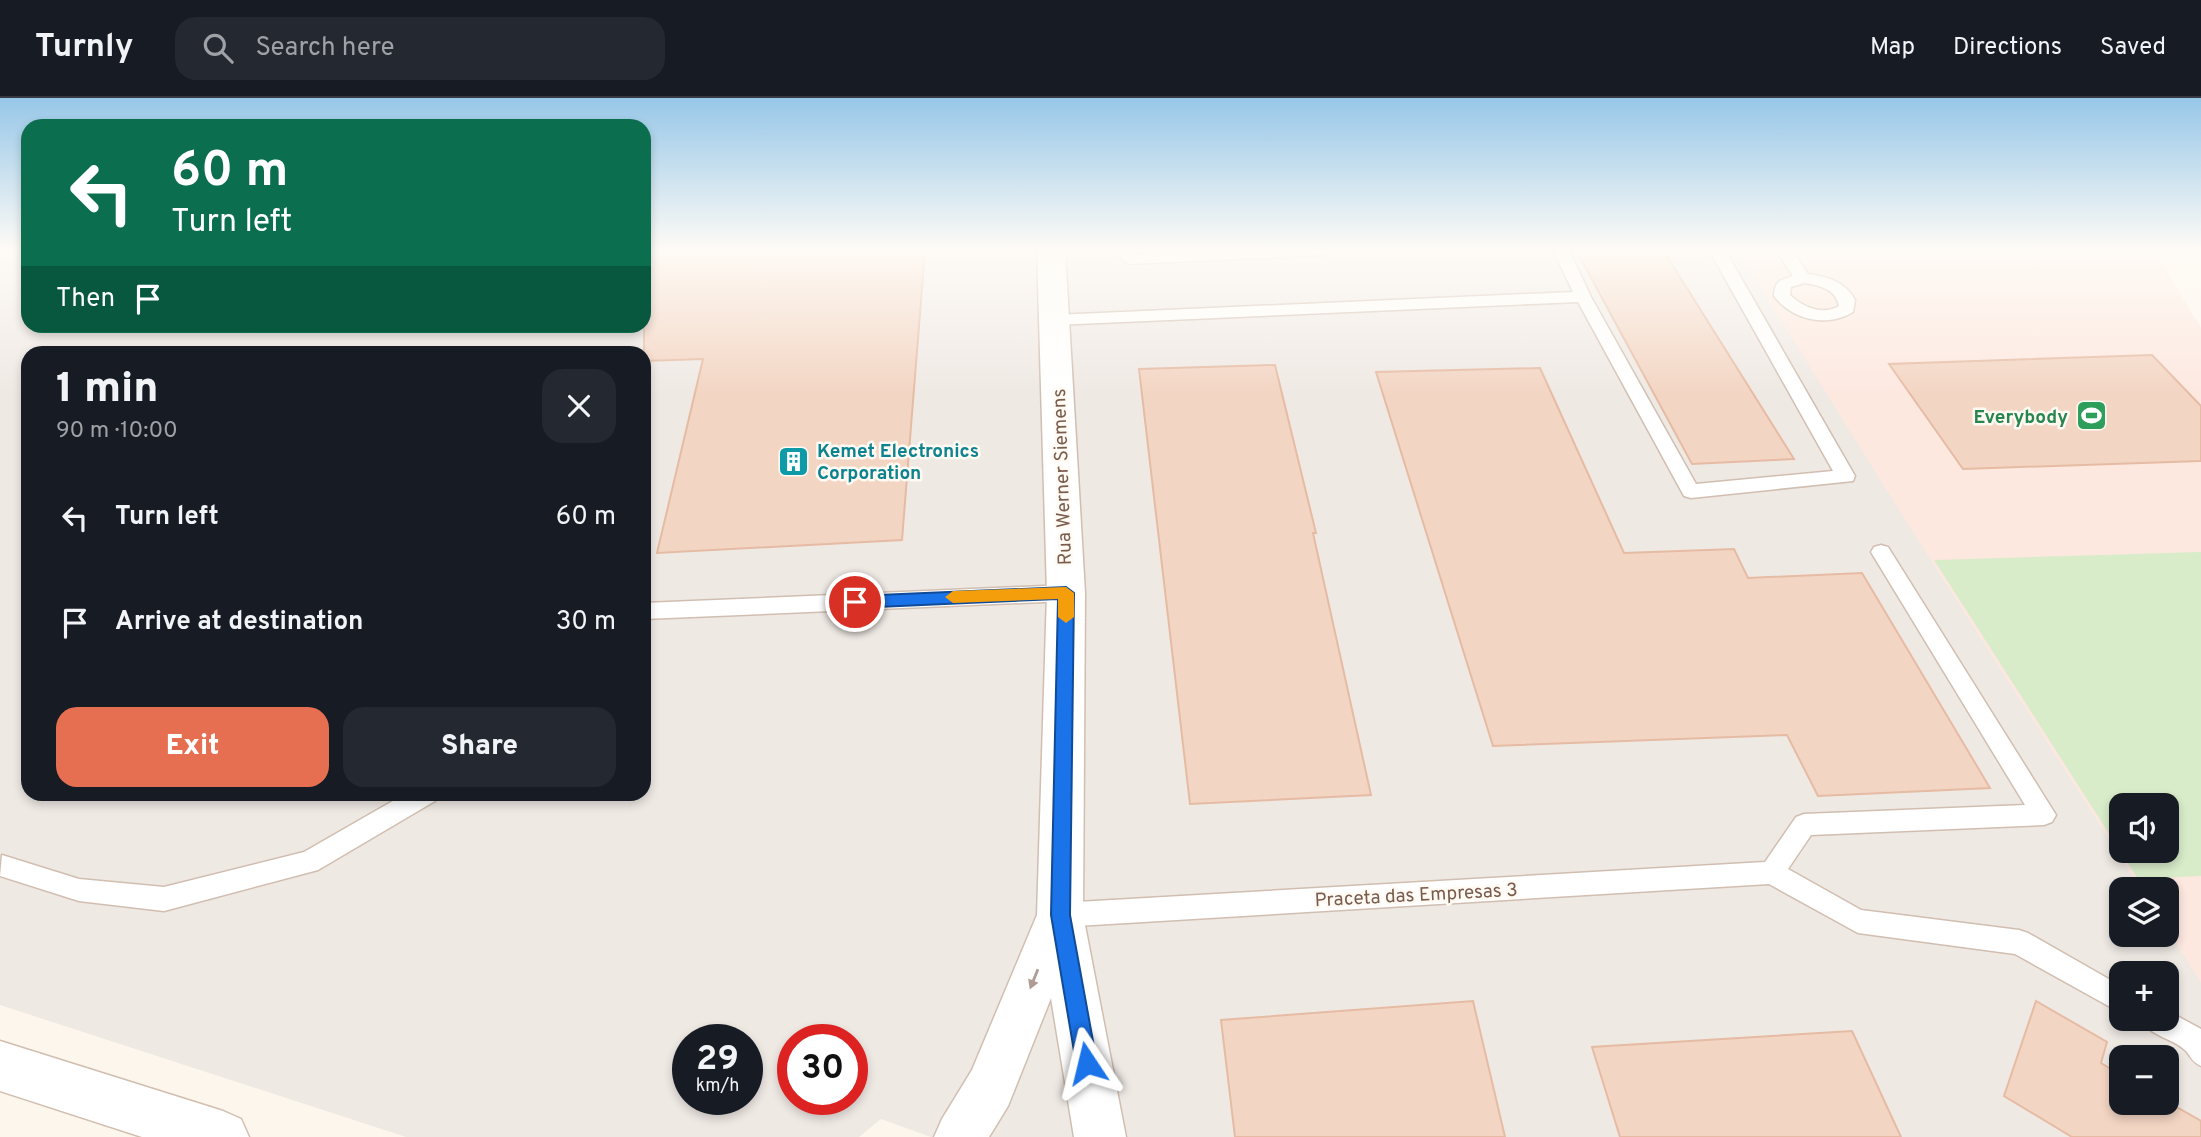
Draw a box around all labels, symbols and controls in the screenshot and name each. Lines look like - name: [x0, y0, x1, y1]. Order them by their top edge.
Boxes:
- search box: [175, 17, 665, 80]
- text: Turnly: [35, 27, 133, 69]
- icon: search: [199, 29, 237, 67]
- text: Search here: [255, 32, 394, 65]
- text: Map: [1870, 33, 1915, 63]
- text: Directions: [1953, 33, 2062, 63]
- text: Saved: [2100, 33, 2166, 63]
- text: 60 m: [171, 142, 289, 204]
- icon: left: [56, 147, 147, 238]
- text: Turn left: [171, 203, 292, 243]
- icon: arrive: [129, 280, 167, 318]
- text: Then: [56, 283, 115, 316]
- text: 1 min: [56, 364, 159, 417]
- button: close: [542, 369, 616, 443]
- street label: Rua Werner Siemens: [1048, 388, 1078, 566]
- sports icon: Everybody: [2074, 399, 2108, 433]
- place label: Everybody: [1974, 406, 2068, 430]
- text: 90 m · 10:00: [56, 417, 178, 446]
- place label: Kemet Electronics Corporation: [817, 440, 979, 486]
- building icon: Kemet Electronics Corporation: [777, 444, 811, 478]
- icon: left: [56, 499, 94, 537]
- text: Turn left: [115, 501, 219, 534]
- text: 60 m: [556, 501, 616, 534]
- pin: [825, 572, 885, 632]
- icon: arrive: [836, 583, 874, 621]
- icon: arrive: [56, 604, 94, 642]
- text: Arrive at destination: [115, 606, 363, 639]
- text: 30 m: [556, 606, 616, 639]
- button: Exit: [56, 707, 329, 787]
- button: Share: [343, 707, 616, 787]
- map controls: [2109, 793, 2179, 1115]
- button: sound: [2109, 793, 2179, 863]
- button: layers: [2109, 877, 2179, 947]
- street label: Praceta das Empresas 3: [1314, 879, 1518, 913]
- button: +: [2109, 961, 2179, 1031]
- one-way arrow: [1029, 968, 1040, 989]
- speed limit sign: 30: [777, 1024, 868, 1115]
- position arrow: [1050, 1026, 1124, 1100]
- text: 29: [696, 1038, 739, 1082]
- button: −: [2109, 1045, 2179, 1115]
- text: km/h: [696, 1075, 739, 1098]

